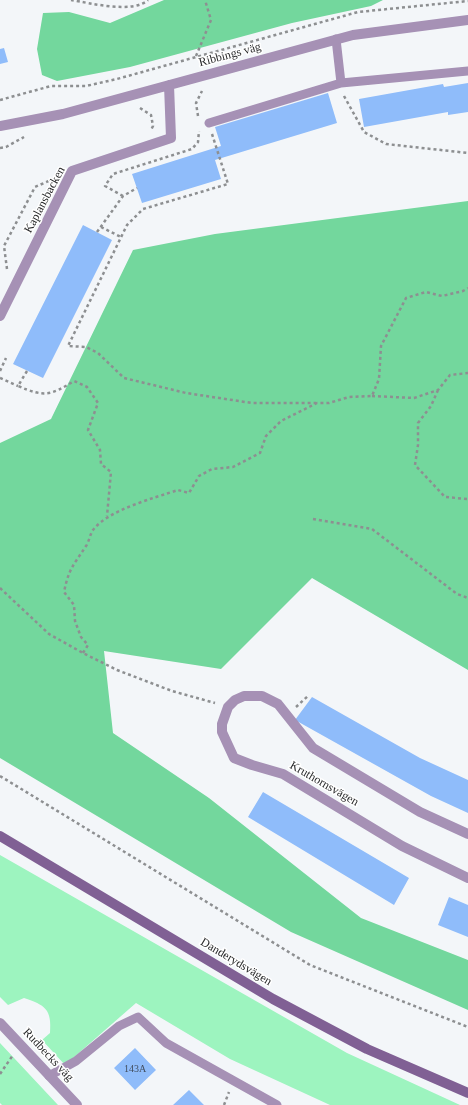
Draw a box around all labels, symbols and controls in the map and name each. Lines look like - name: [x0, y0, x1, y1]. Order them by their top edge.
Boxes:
- street label: Ribbings väg: [197, 40, 263, 70]
- street label: Kaplansbacken: [21, 164, 69, 236]
- street label: Kruthornsvägen: [287, 758, 361, 810]
- street label: Danderydsvägen: [198, 935, 274, 989]
- street label: Rudbecks väg: [20, 1025, 76, 1085]
- house number: 143A: [124, 1063, 146, 1075]

